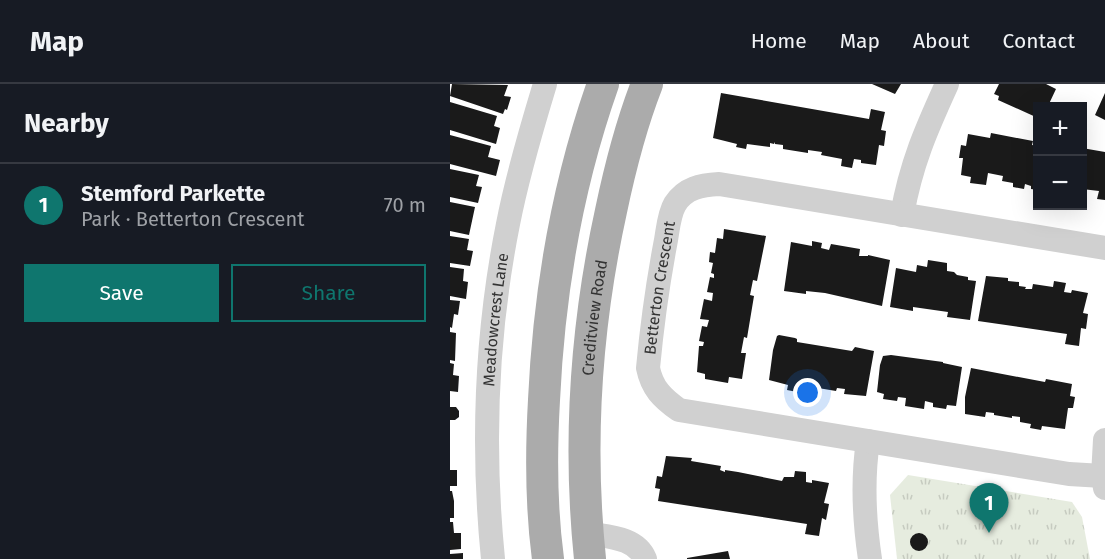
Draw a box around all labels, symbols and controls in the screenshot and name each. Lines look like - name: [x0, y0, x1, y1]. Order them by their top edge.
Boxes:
- text: Map: [30, 25, 84, 58]
- text: Home: [751, 28, 807, 54]
- text: Map: [840, 28, 880, 54]
- text: About: [913, 28, 970, 54]
- text: Contact: [1003, 28, 1075, 54]
- map controls: [1033, 102, 1087, 210]
- button: +: [1033, 102, 1087, 156]
- text: Nearby: [24, 108, 109, 139]
- button: −: [1033, 156, 1087, 210]
- text: Stemford Parkette: [81, 180, 265, 207]
- text: 1: [39, 193, 48, 217]
- text: 70 m: [384, 193, 426, 217]
- text: Park · Betterton Crescent: [81, 207, 304, 231]
- street label: Betterton Crescent: [640, 219, 679, 356]
- street label: Meadowcrest Lane: [479, 251, 513, 387]
- street label: Creditview Road: [578, 258, 611, 376]
- button: Save: [24, 264, 219, 322]
- button: Share: [231, 264, 426, 322]
- your location: [793, 378, 822, 407]
- pin: 1: [970, 484, 1008, 533]

